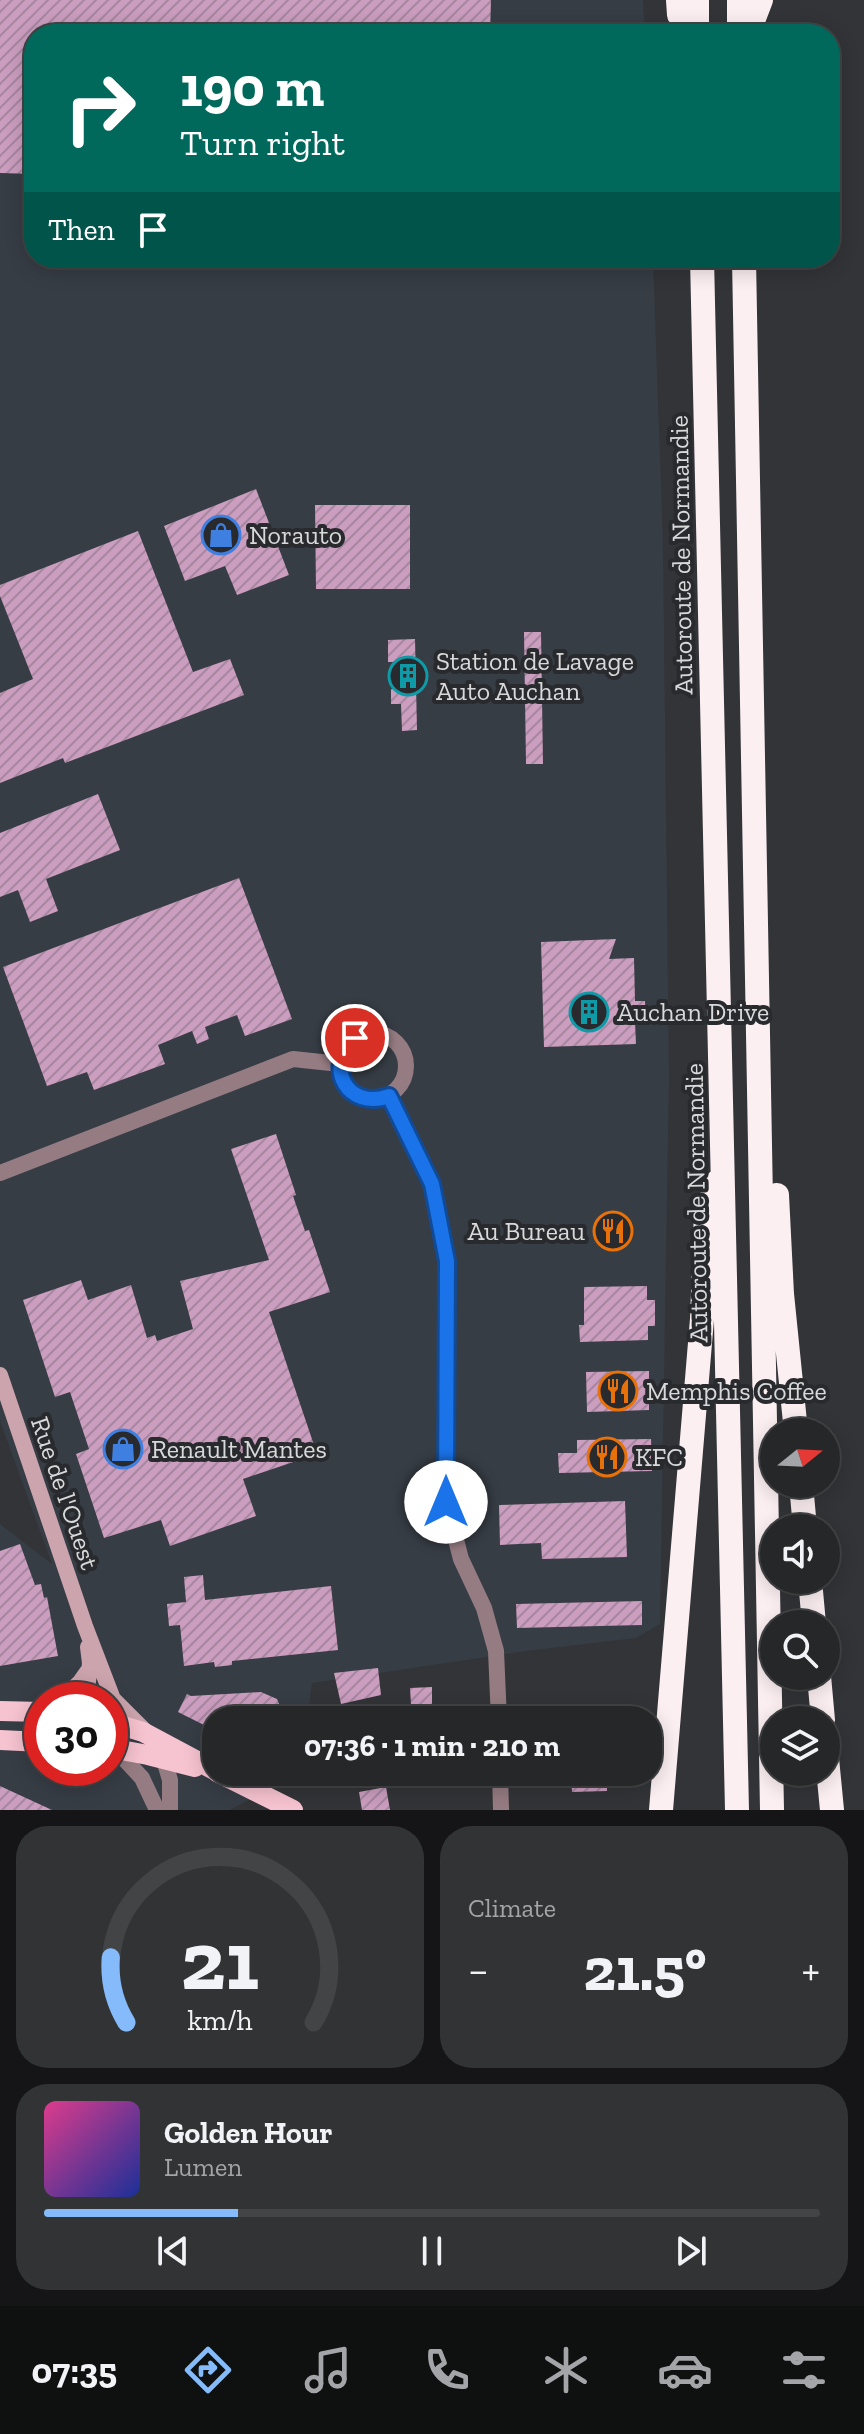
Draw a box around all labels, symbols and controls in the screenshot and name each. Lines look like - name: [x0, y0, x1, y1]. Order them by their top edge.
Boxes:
- text: 190 m: [180, 53, 324, 120]
- icon: right: [48, 56, 152, 160]
- text: Turn right: [180, 121, 345, 164]
- icon: arrive: [131, 208, 175, 252]
- text: Then: [48, 212, 115, 248]
- street label: Autoroute de Normandie: [663, 415, 699, 695]
- shop icon: Norauto: [200, 514, 242, 556]
- place label: Norauto: [249, 519, 342, 551]
- place label: Station de Lavage Auto Auchan: [436, 645, 634, 707]
- building icon: Station de Lavage Auto Auchan: [387, 655, 429, 697]
- building icon: Auchan Drive: [568, 991, 610, 1033]
- place label: Auchan Drive: [617, 996, 769, 1028]
- pin: [321, 1004, 389, 1072]
- icon: arrive: [333, 1016, 377, 1060]
- street label: Autoroute de Normandie: [678, 1063, 714, 1343]
- restaurant icon: Au Bureau: [592, 1210, 634, 1252]
- place label: Au Bureau: [468, 1215, 585, 1247]
- restaurant icon: Memphis Coffee: [597, 1370, 639, 1412]
- place label: Memphis Coffee: [646, 1375, 827, 1407]
- street label: Rue de l'Ouest: [24, 1412, 106, 1574]
- north arrow: [760, 1418, 840, 1498]
- map controls: [760, 1418, 840, 1786]
- shop icon: Renault Mantes: [102, 1428, 144, 1470]
- place label: Renault Mantes: [151, 1433, 327, 1465]
- restaurant icon: KFC: [586, 1436, 628, 1478]
- place label: KFC: [635, 1441, 683, 1473]
- position arrow: [404, 1460, 488, 1544]
- button: sound: [760, 1514, 840, 1594]
- button: search: [760, 1610, 840, 1690]
- speed limit sign: 30: [24, 1682, 128, 1786]
- button: layers: [760, 1706, 840, 1786]
- text: 07:36 · 1 min · 210 m: [304, 1728, 560, 1764]
- text: Climate: [468, 1892, 556, 1924]
- text: 21: [181, 1910, 259, 2010]
- text: 21.5°: [583, 1933, 707, 2005]
- text: −: [468, 1943, 489, 1996]
- text: +: [801, 1943, 820, 1996]
- text: km/h: [187, 2003, 253, 2037]
- text: Golden Hour: [164, 2115, 332, 2151]
- text: Lumen: [164, 2151, 242, 2183]
- icon: previous: [151, 2229, 195, 2273]
- icon: pause: [410, 2229, 454, 2273]
- icon: next: [669, 2229, 713, 2273]
- icon: directions: [180, 2342, 236, 2398]
- icon: music: [300, 2342, 356, 2398]
- icon: phone: [419, 2342, 475, 2398]
- icon: climate: [538, 2342, 594, 2398]
- icon: car: [657, 2342, 713, 2398]
- icon: filters: [776, 2342, 832, 2398]
- text: 07:35: [32, 2349, 117, 2392]

